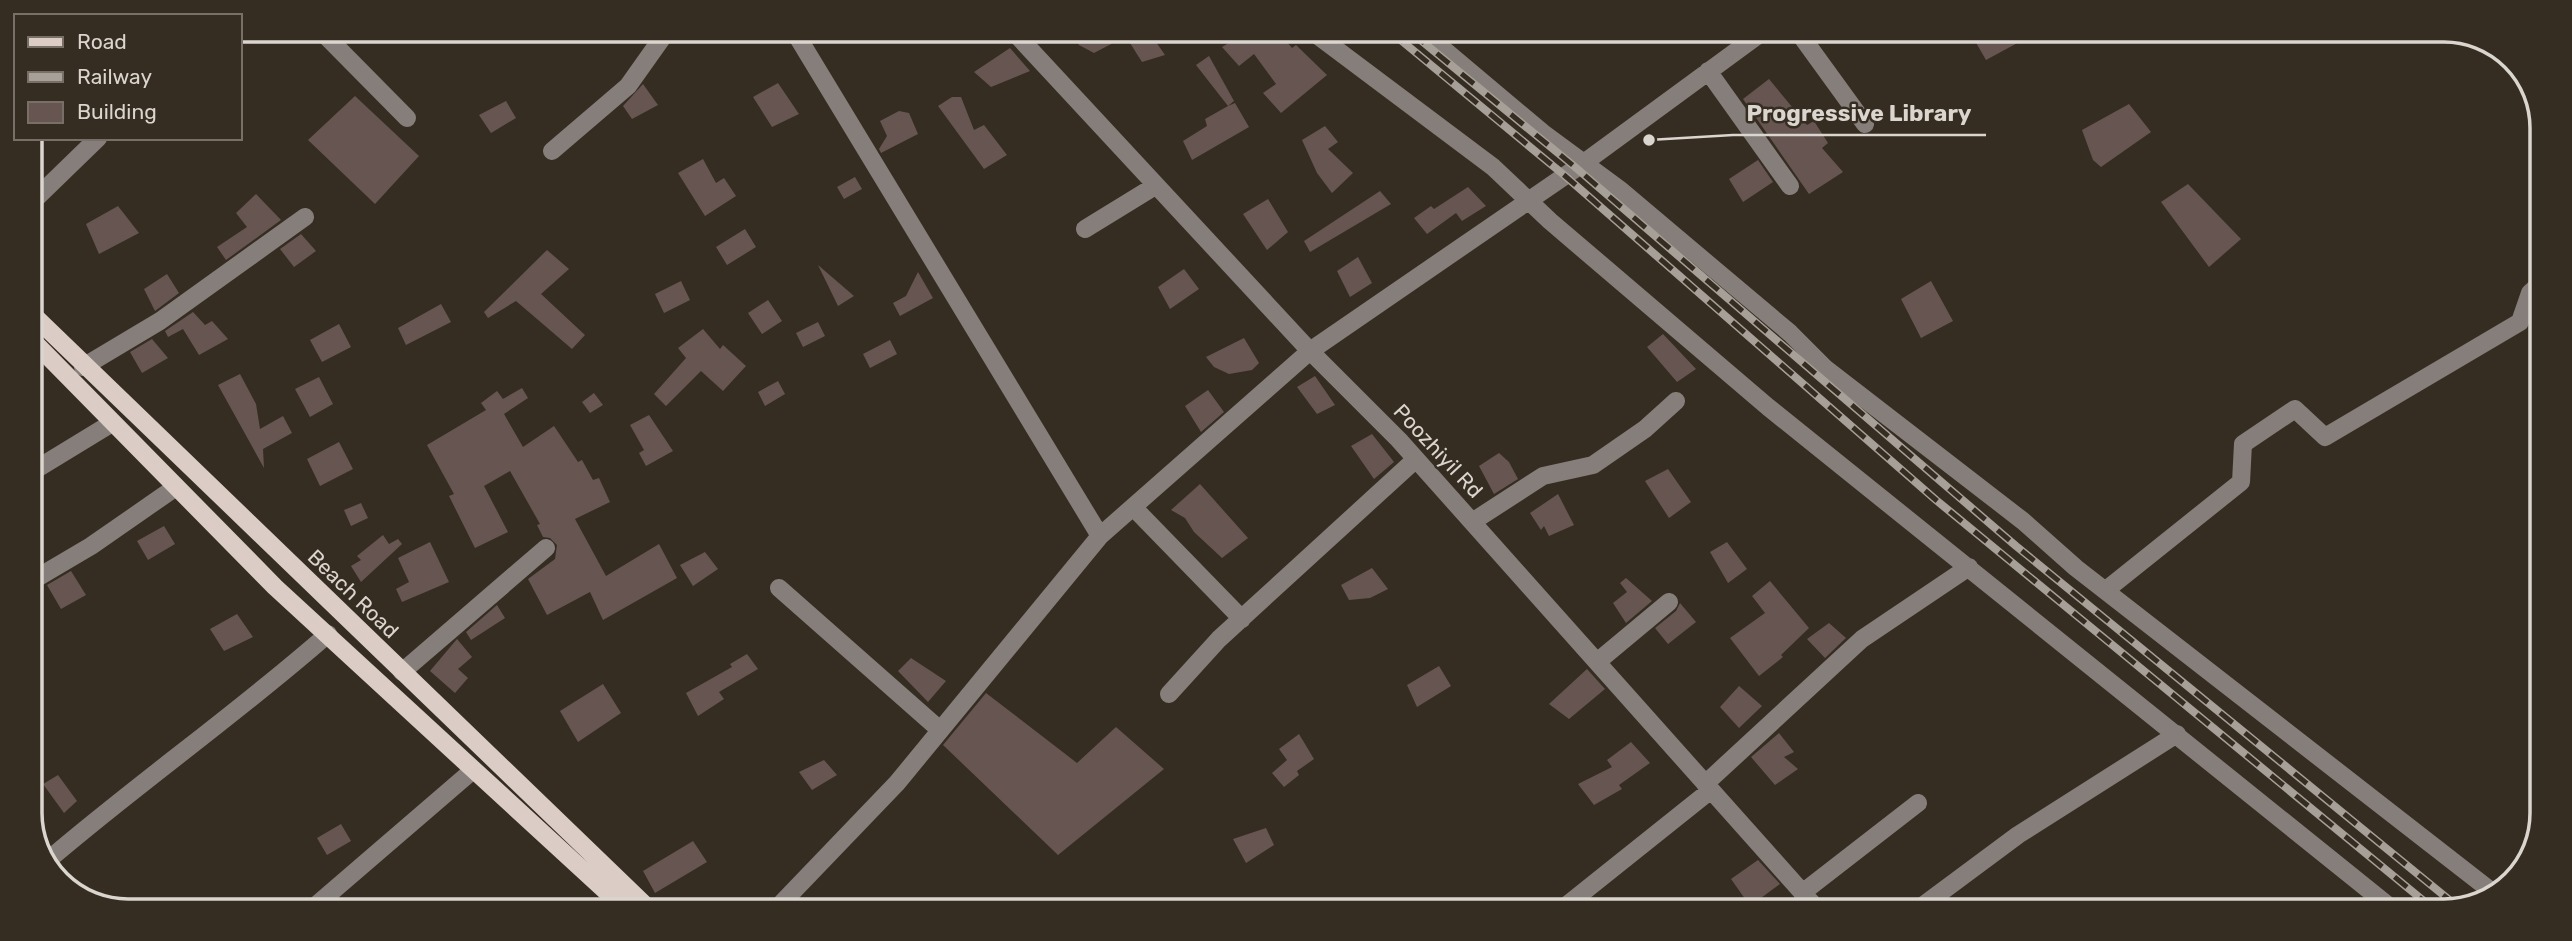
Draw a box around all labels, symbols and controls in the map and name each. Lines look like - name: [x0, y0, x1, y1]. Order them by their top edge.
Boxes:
- legend: [14, 14, 242, 140]
- text: Road: [77, 29, 127, 54]
- text: Railway: [77, 64, 152, 89]
- callout: Progressive Library: [1733, 91, 1986, 135]
- text: Building: [77, 99, 157, 124]
- text: Progressive Library: [1746, 99, 1972, 127]
- street label: Poozhiyil Rd: [1389, 399, 1488, 503]
- street label: Beach Road: [303, 544, 404, 643]

